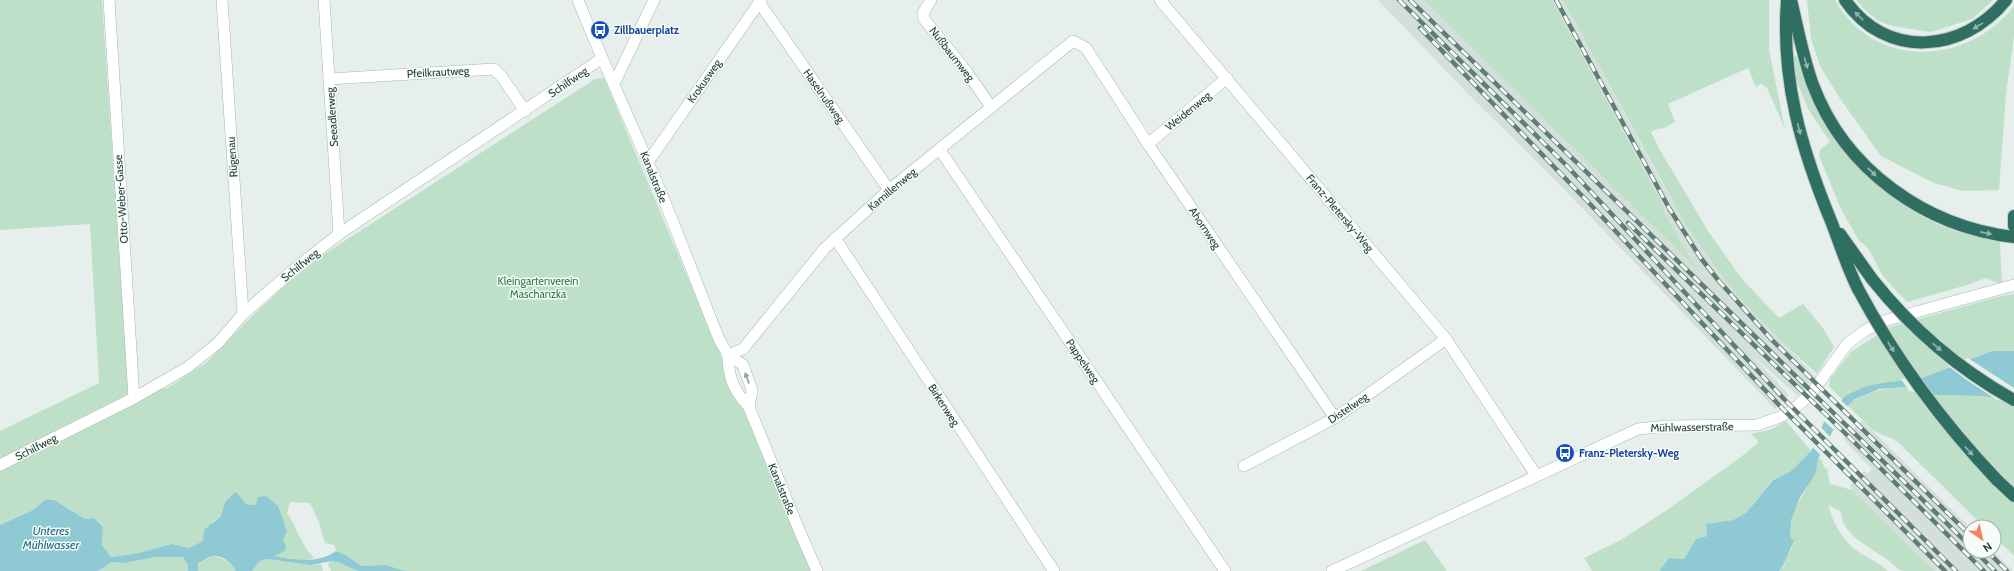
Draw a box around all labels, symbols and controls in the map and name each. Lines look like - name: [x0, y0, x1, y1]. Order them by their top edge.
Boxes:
- one-way arrow: [1854, 11, 1864, 21]
- bus stop icon: Zillbauerplatz: [589, 19, 611, 41]
- place label: Zillbauerplatz: [614, 23, 680, 37]
- one-way arrow: [1972, 23, 1984, 30]
- street label: Nußbaumweg: [926, 24, 978, 85]
- street label: Krokusweg: [684, 56, 724, 105]
- one-way arrow: [1803, 57, 1809, 69]
- street label: Pfeilkrautweg: [406, 63, 470, 81]
- street label: Schilfweg: [545, 63, 591, 100]
- street label: Haselnußweg: [800, 66, 848, 126]
- street label: Seeadlerweg: [323, 86, 341, 147]
- street label: Weidenweg: [1162, 88, 1214, 134]
- one-way arrow: [1796, 123, 1802, 135]
- street label: Rügenau: [224, 136, 240, 178]
- street label: Kanalstraße: [637, 149, 671, 205]
- street label: Otto-Weber-Gasse: [111, 154, 131, 244]
- street label: Kamillenweg: [865, 164, 920, 213]
- one-way arrow: [1867, 168, 1878, 177]
- street label: Franz-Pletersky-Weg: [1303, 171, 1377, 255]
- street label: Ahornweg: [1186, 204, 1224, 252]
- one-way arrow: [1979, 230, 1992, 236]
- street label: Schilfweg: [278, 245, 322, 285]
- park label: Kleingartenverein Maschanzka: [498, 274, 578, 301]
- street label: Pappelweg: [1063, 336, 1103, 386]
- one-way arrow: [1887, 342, 1895, 352]
- one-way arrow: [1932, 343, 1942, 352]
- one-way arrow: [744, 371, 750, 383]
- street label: Birkenweg: [925, 381, 963, 429]
- street label: Distelweg: [1325, 389, 1371, 427]
- street label: Mühlwasserstraße: [1650, 419, 1734, 435]
- street label: Schilfweg: [13, 430, 60, 463]
- bus stop icon: Franz-Pletersky-Weg: [1554, 442, 1576, 464]
- place label: Franz-Pletersky-Weg: [1579, 446, 1679, 460]
- one-way arrow: [1965, 446, 1974, 456]
- street label: Kanalstraße: [765, 461, 799, 517]
- north arrow: [1962, 519, 2002, 559]
- water label: Unteres Mühlwasser: [22, 523, 81, 552]
- text: N: [1980, 539, 1995, 555]

